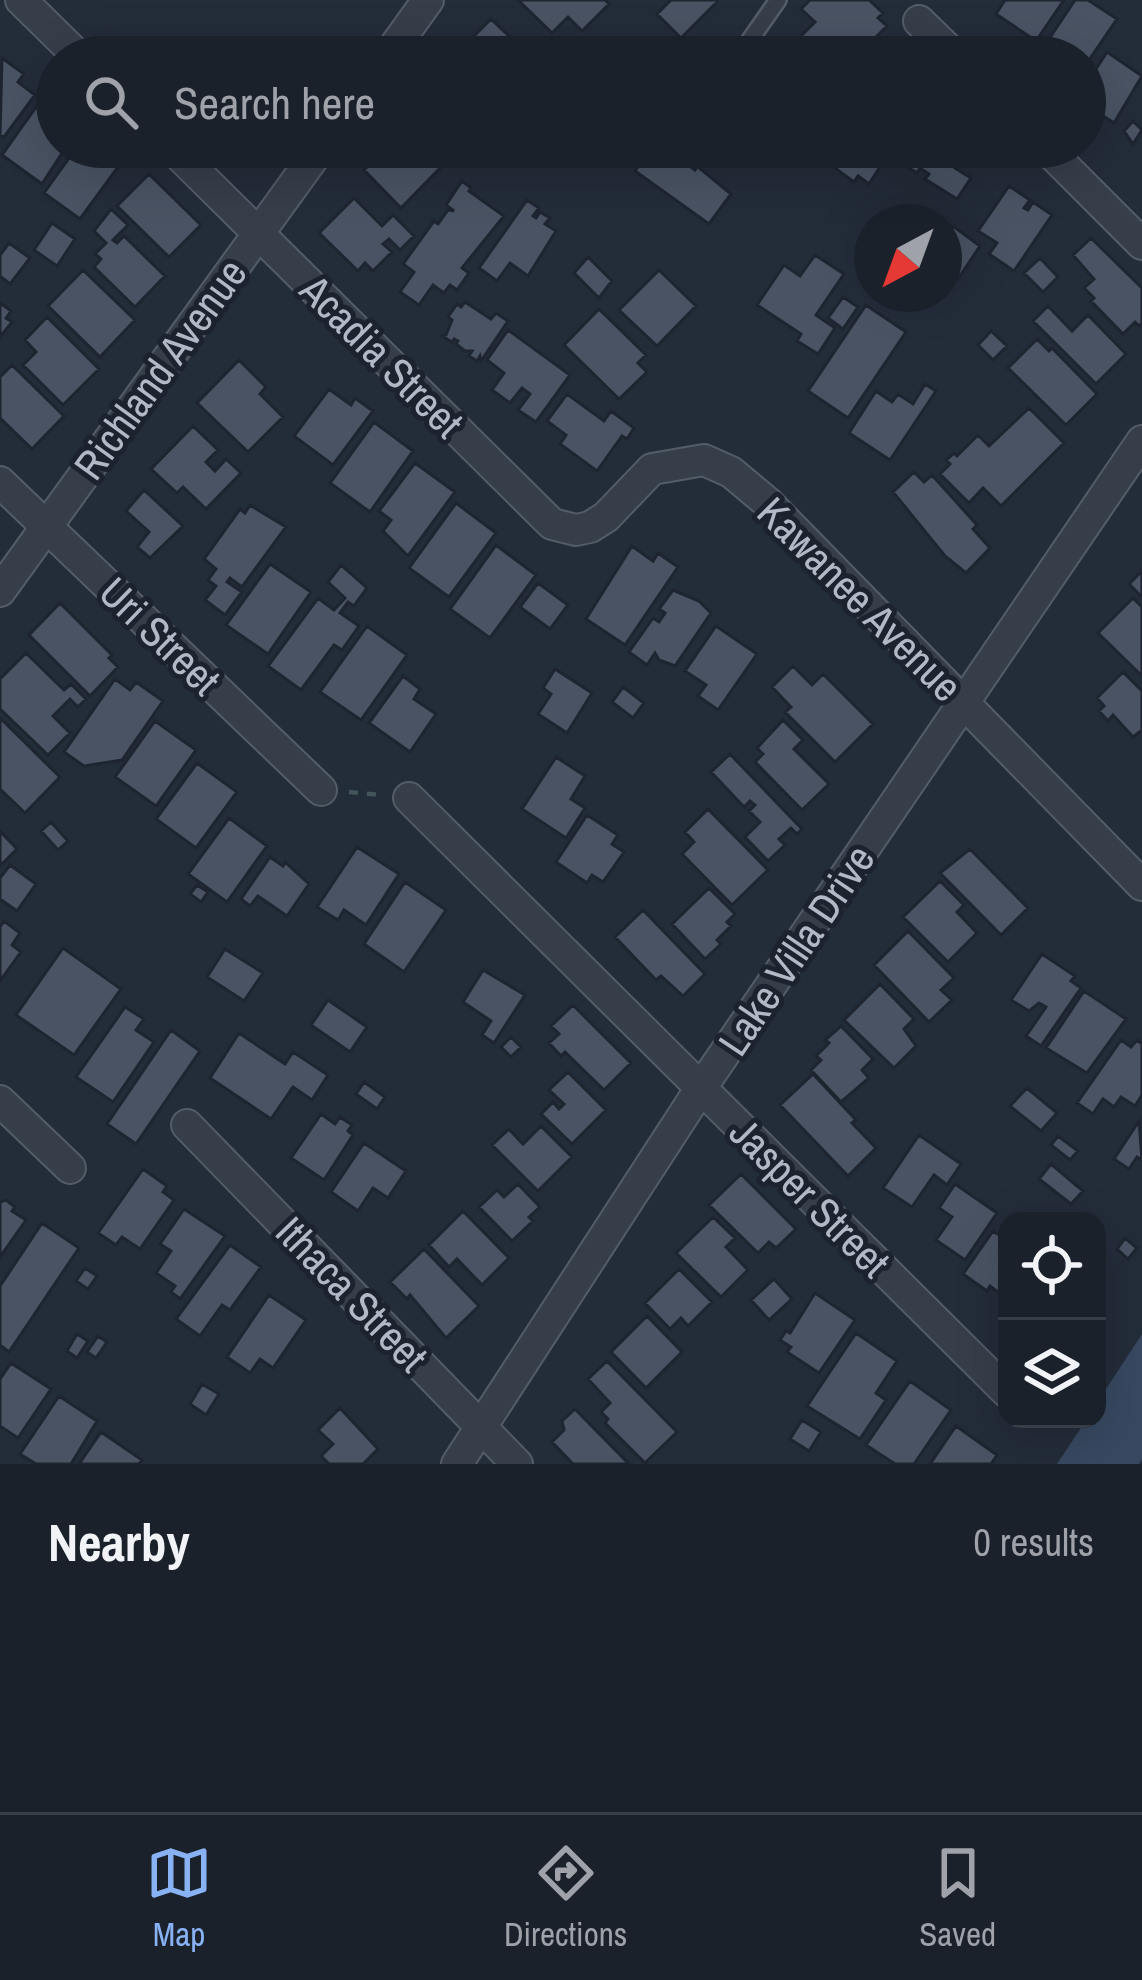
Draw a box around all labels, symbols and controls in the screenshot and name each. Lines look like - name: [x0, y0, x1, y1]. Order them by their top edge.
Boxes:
- search box: [36, 36, 1106, 168]
- icon: search: [78, 69, 144, 135]
- text: Search here: [174, 72, 375, 133]
- north arrow: [854, 204, 962, 312]
- street label: Richland Avenue: [61, 247, 259, 491]
- street label: Acadia Street: [288, 262, 476, 450]
- street label: Kawanee Avenue: [746, 485, 974, 713]
- street label: Uri Street: [88, 565, 232, 707]
- street label: Lake Villa Drive: [705, 834, 887, 1066]
- street label: Jasper Street: [718, 1105, 902, 1289]
- street label: Ithaca Street: [264, 1204, 440, 1384]
- map controls: [998, 1212, 1106, 1428]
- button: locate: [998, 1212, 1106, 1320]
- button: layers: [998, 1320, 1106, 1428]
- text: Nearby: [48, 1508, 190, 1577]
- text: 0 results: [973, 1516, 1094, 1568]
- tab: Map: [146, 1840, 212, 1956]
- tab: Directions: [504, 1840, 627, 1956]
- tab: Saved: [919, 1840, 996, 1956]

